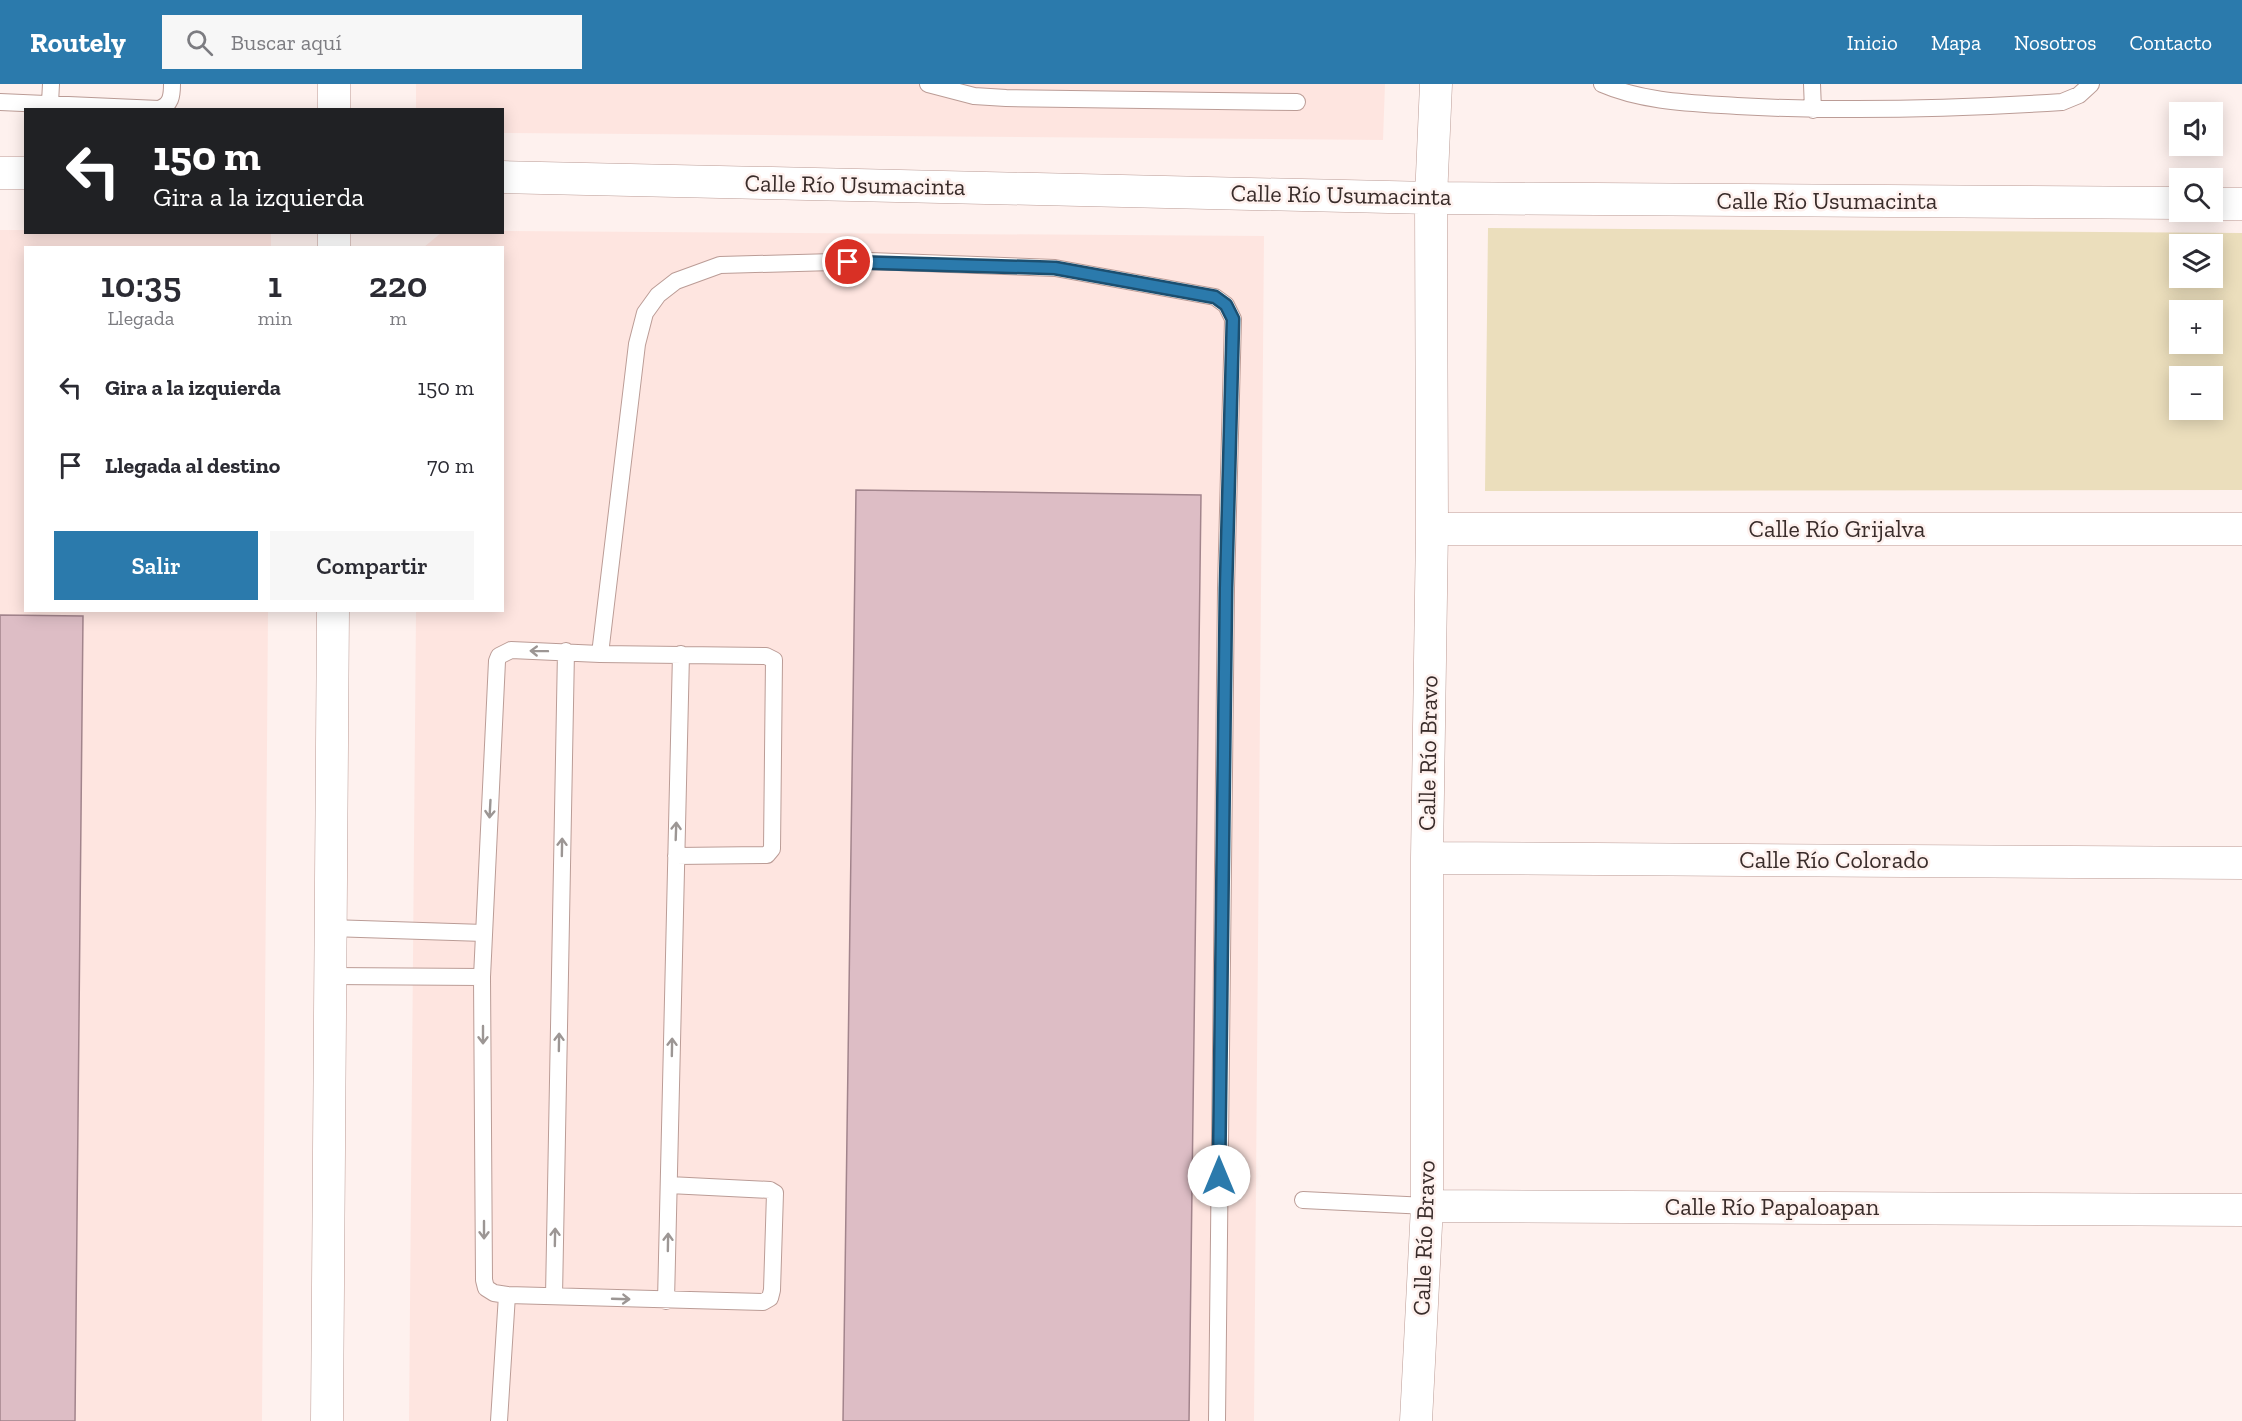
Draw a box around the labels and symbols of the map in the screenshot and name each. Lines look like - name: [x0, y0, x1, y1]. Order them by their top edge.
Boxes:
- street label: Calle Río Usumacinta: [744, 168, 966, 201]
- street label: Calle Río Usumacinta: [1230, 178, 1452, 211]
- street label: Calle Río Usumacinta: [1717, 186, 1938, 215]
- pin: [822, 236, 873, 287]
- street label: Calle Río Grijalva: [1749, 514, 1926, 543]
- one-way arrow: [529, 645, 549, 656]
- street label: Calle Río Bravo: [1412, 675, 1443, 831]
- one-way arrow: [484, 798, 495, 818]
- one-way arrow: [671, 822, 682, 842]
- one-way arrow: [557, 838, 568, 858]
- street label: Calle Río Colorado: [1739, 845, 1929, 874]
- one-way arrow: [477, 1025, 489, 1045]
- one-way arrow: [553, 1033, 565, 1053]
- one-way arrow: [666, 1038, 677, 1058]
- position arrow: [1187, 1144, 1251, 1208]
- street label: Calle Río Bravo: [1406, 1160, 1441, 1316]
- street label: Calle Río Papaloapan: [1665, 1192, 1880, 1221]
- one-way arrow: [478, 1220, 490, 1240]
- one-way arrow: [549, 1228, 561, 1248]
- one-way arrow: [662, 1233, 673, 1253]
- one-way arrow: [611, 1293, 631, 1304]

